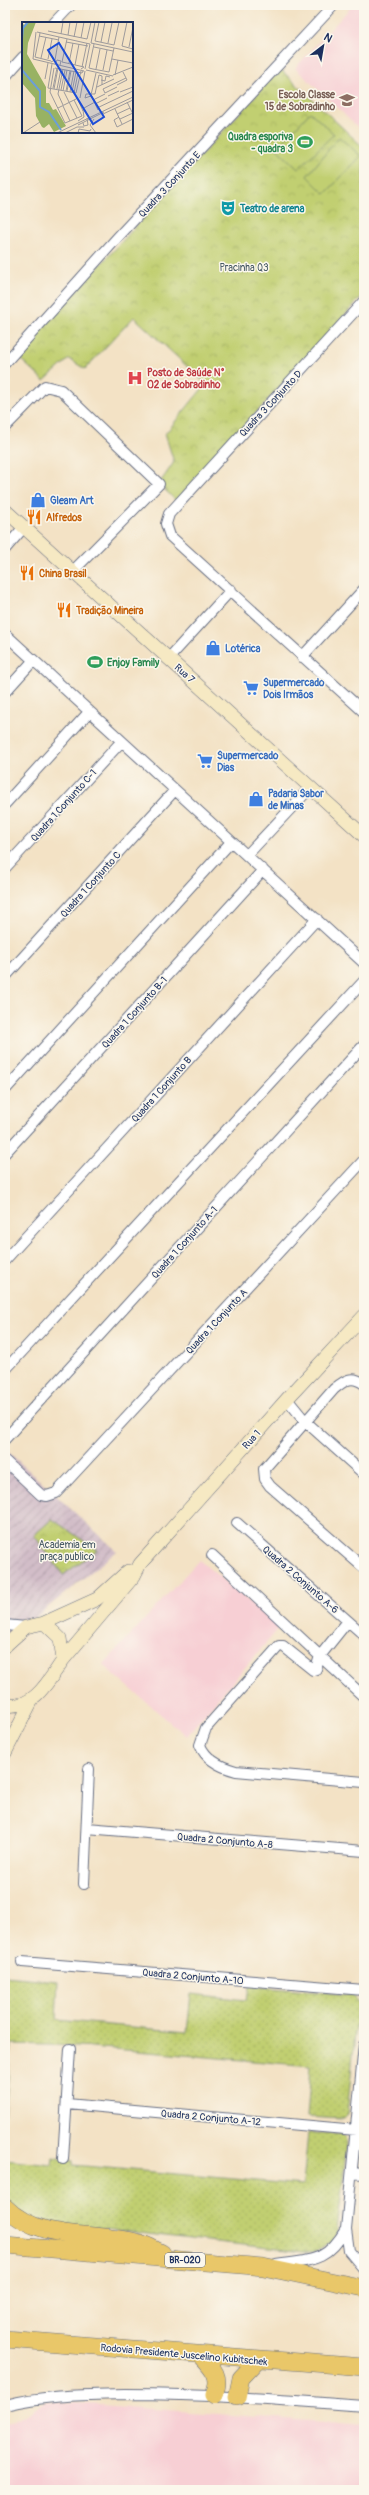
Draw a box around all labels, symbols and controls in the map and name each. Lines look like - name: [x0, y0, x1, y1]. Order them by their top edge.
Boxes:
- inset map: [22, 22, 133, 133]
- north arrow: [303, 26, 343, 66]
- text: N: [321, 30, 335, 46]
- place label: Escola Classe 15 de Sobradinho: [265, 89, 336, 113]
- school or university icon: Escola Classe 15 de Sobradinho: [338, 91, 356, 109]
- place label: Quadra esporiva - quadra 3: [228, 131, 293, 155]
- sports icon: Quadra esporiva - quadra 3: [296, 133, 314, 151]
- street label: Quadra 3 Conjunto E: [136, 149, 203, 220]
- theatre icon: Teatro de arena: [219, 199, 237, 217]
- place label: Teatro de arena: [239, 203, 305, 215]
- park label: Pracinha Q3: [219, 262, 269, 274]
- place label: Posto de Saúde N° 02 de Sobradinho: [147, 367, 225, 391]
- street label: Quadra 3 Conjunto D: [237, 368, 305, 439]
- hospital icon: Posto de Saúde N° 02 de Sobradinho: [126, 369, 144, 387]
- shop icon: Gleam Art: [29, 491, 47, 509]
- place label: Gleam Art: [50, 495, 95, 507]
- restaurant icon: Alfredos: [25, 508, 43, 526]
- place label: Alfredos: [46, 512, 82, 524]
- restaurant icon: China Brasil: [18, 564, 36, 582]
- place label: China Brasil: [39, 568, 87, 580]
- restaurant icon: Tradição Mineira: [55, 601, 73, 619]
- place label: Tradição Mineira: [75, 605, 144, 617]
- shop icon: Lotérica: [204, 639, 222, 657]
- place label: Lotérica: [225, 643, 261, 655]
- sports icon: Enjoy Family: [86, 653, 104, 671]
- place label: Enjoy Family: [107, 657, 160, 669]
- street label: Rua 7: [172, 662, 197, 686]
- place label: Supermercado Dois Irmãos: [263, 677, 325, 701]
- supermarket icon: Supermercado Dois Irmãos: [242, 679, 260, 697]
- place label: Supermercado Dias: [217, 750, 279, 774]
- supermarket icon: Supermercado Dias: [196, 752, 214, 770]
- street label: Quadra 1 Conjunto C-1: [28, 767, 99, 844]
- place label: Padaria Sabor de Minas: [268, 788, 324, 812]
- shop icon: Padaria Sabor de Minas: [247, 790, 265, 808]
- street label: Quadra 1 Conjunto C: [58, 849, 124, 920]
- street label: Quadra 1 Conjunto B-1: [99, 974, 170, 1051]
- street label: Quadra 1 Conjunto B: [129, 1054, 195, 1125]
- street label: Quadra 1 Conjunto A-1: [149, 1204, 220, 1281]
- street label: Quadra 1 Conjunto A: [183, 1286, 250, 1357]
- street label: Rua 1: [240, 1428, 263, 1452]
- park label: Academia em praça publico: [38, 1539, 96, 1563]
- street label: Quadra 2 Conjunto A-6: [260, 1543, 341, 1616]
- street label: Quadra 2 Conjunto A-8: [177, 1831, 273, 1851]
- street label: Quadra 2 Conjunto A-10: [142, 1967, 244, 1987]
- street label: Quadra 2 Conjunto A-12: [160, 2108, 262, 2128]
- road number: BR-020: [165, 2253, 205, 2267]
- street label: Rodovia Presidente Juscelino Kubitschek: [100, 2342, 269, 2368]

